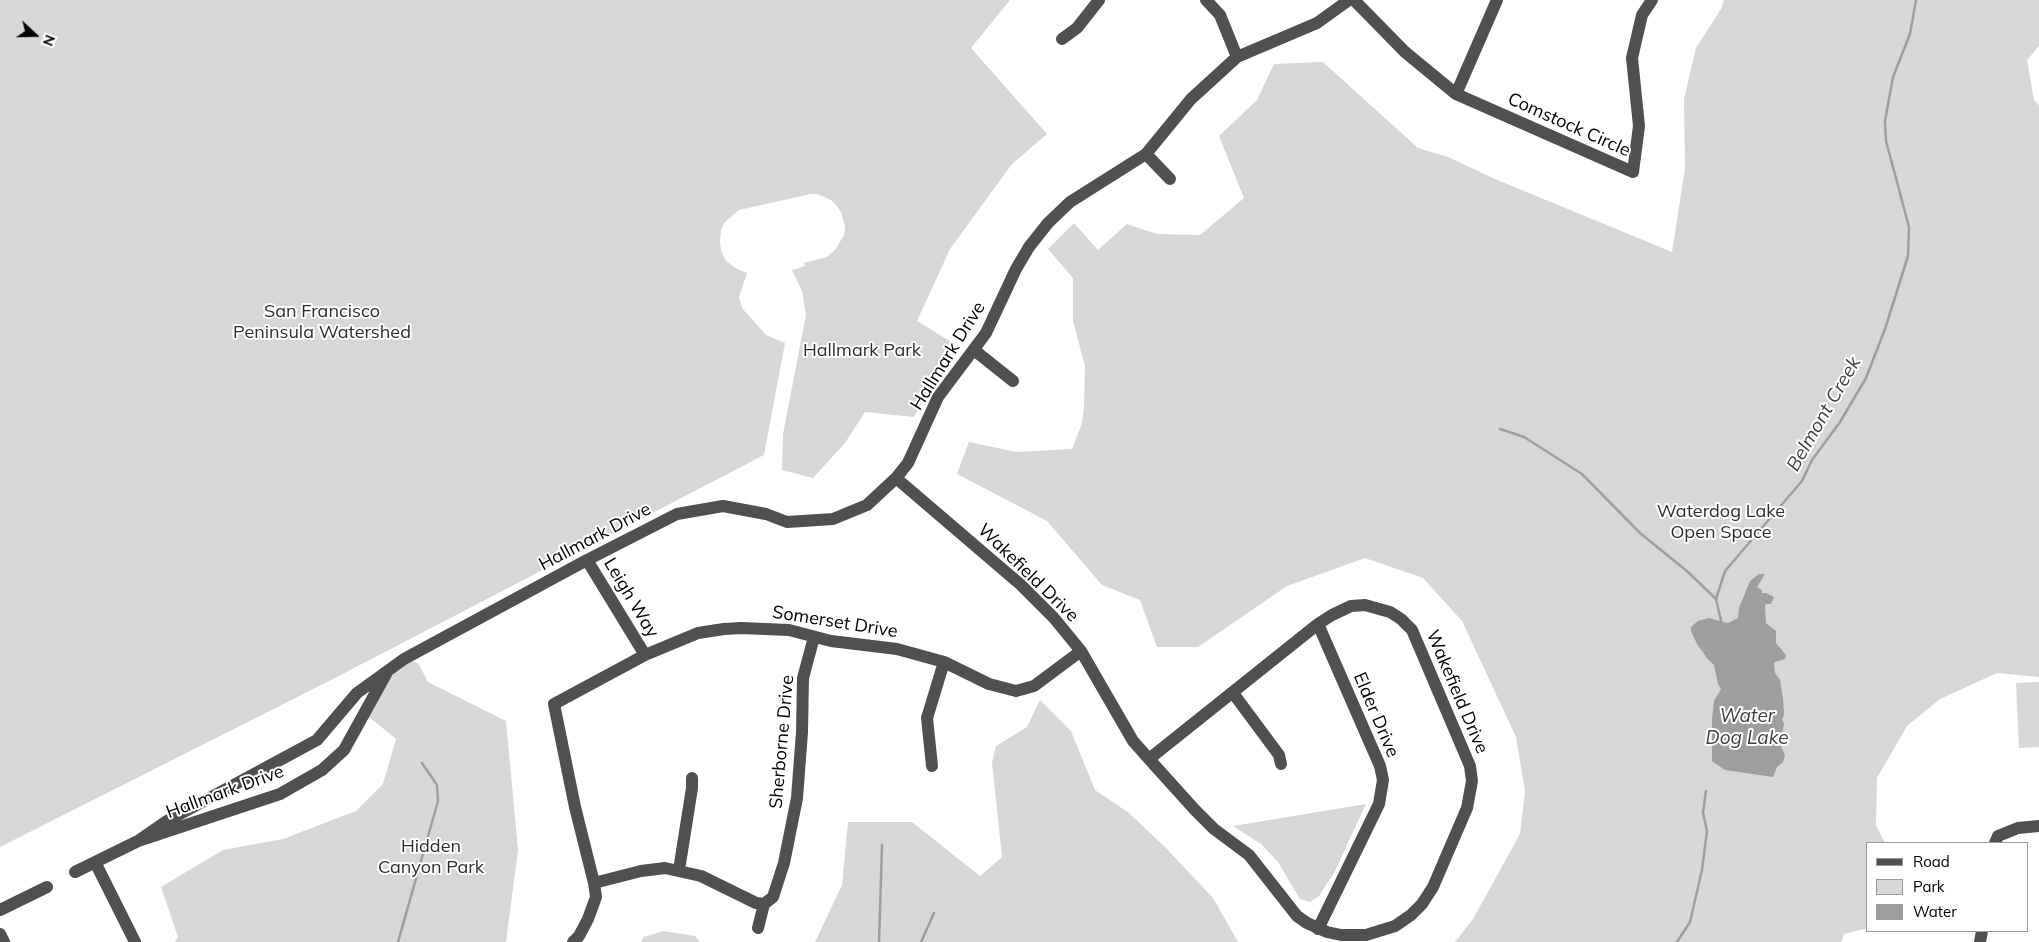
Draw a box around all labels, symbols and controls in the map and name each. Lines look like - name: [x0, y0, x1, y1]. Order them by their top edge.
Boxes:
- north arrow: [10, 10, 60, 60]
- text: N: [39, 32, 59, 49]
- street label: Comstock Circle: [1504, 88, 1634, 162]
- street label: Hallmark Drive: [906, 298, 990, 414]
- park label: San Francisco Peninsula Watershed: [233, 301, 411, 344]
- park label: Hallmark Park: [803, 340, 921, 362]
- water label: Belmont Creek: [1782, 353, 1866, 475]
- street label: Hallmark Drive: [535, 498, 655, 576]
- park label: Waterdog Lake Open Space: [1657, 501, 1785, 544]
- street label: Wakefield Drive: [973, 519, 1083, 627]
- street label: Leigh Way: [599, 554, 663, 642]
- street label: Somerset Drive: [771, 601, 899, 643]
- street label: Wakefield Drive: [1421, 627, 1493, 757]
- street label: Elder Drive: [1348, 669, 1404, 761]
- street label: Sherborne Drive: [765, 674, 799, 810]
- water label: Water Dog Lake: [1705, 705, 1789, 749]
- street label: Hallmark Drive: [163, 761, 287, 823]
- park label: Hidden Canyon Park: [378, 836, 484, 879]
- legend: [1866, 842, 2029, 932]
- text: Road: [1913, 852, 1950, 871]
- text: Park: [1913, 877, 1945, 896]
- text: Water: [1913, 902, 1957, 921]

